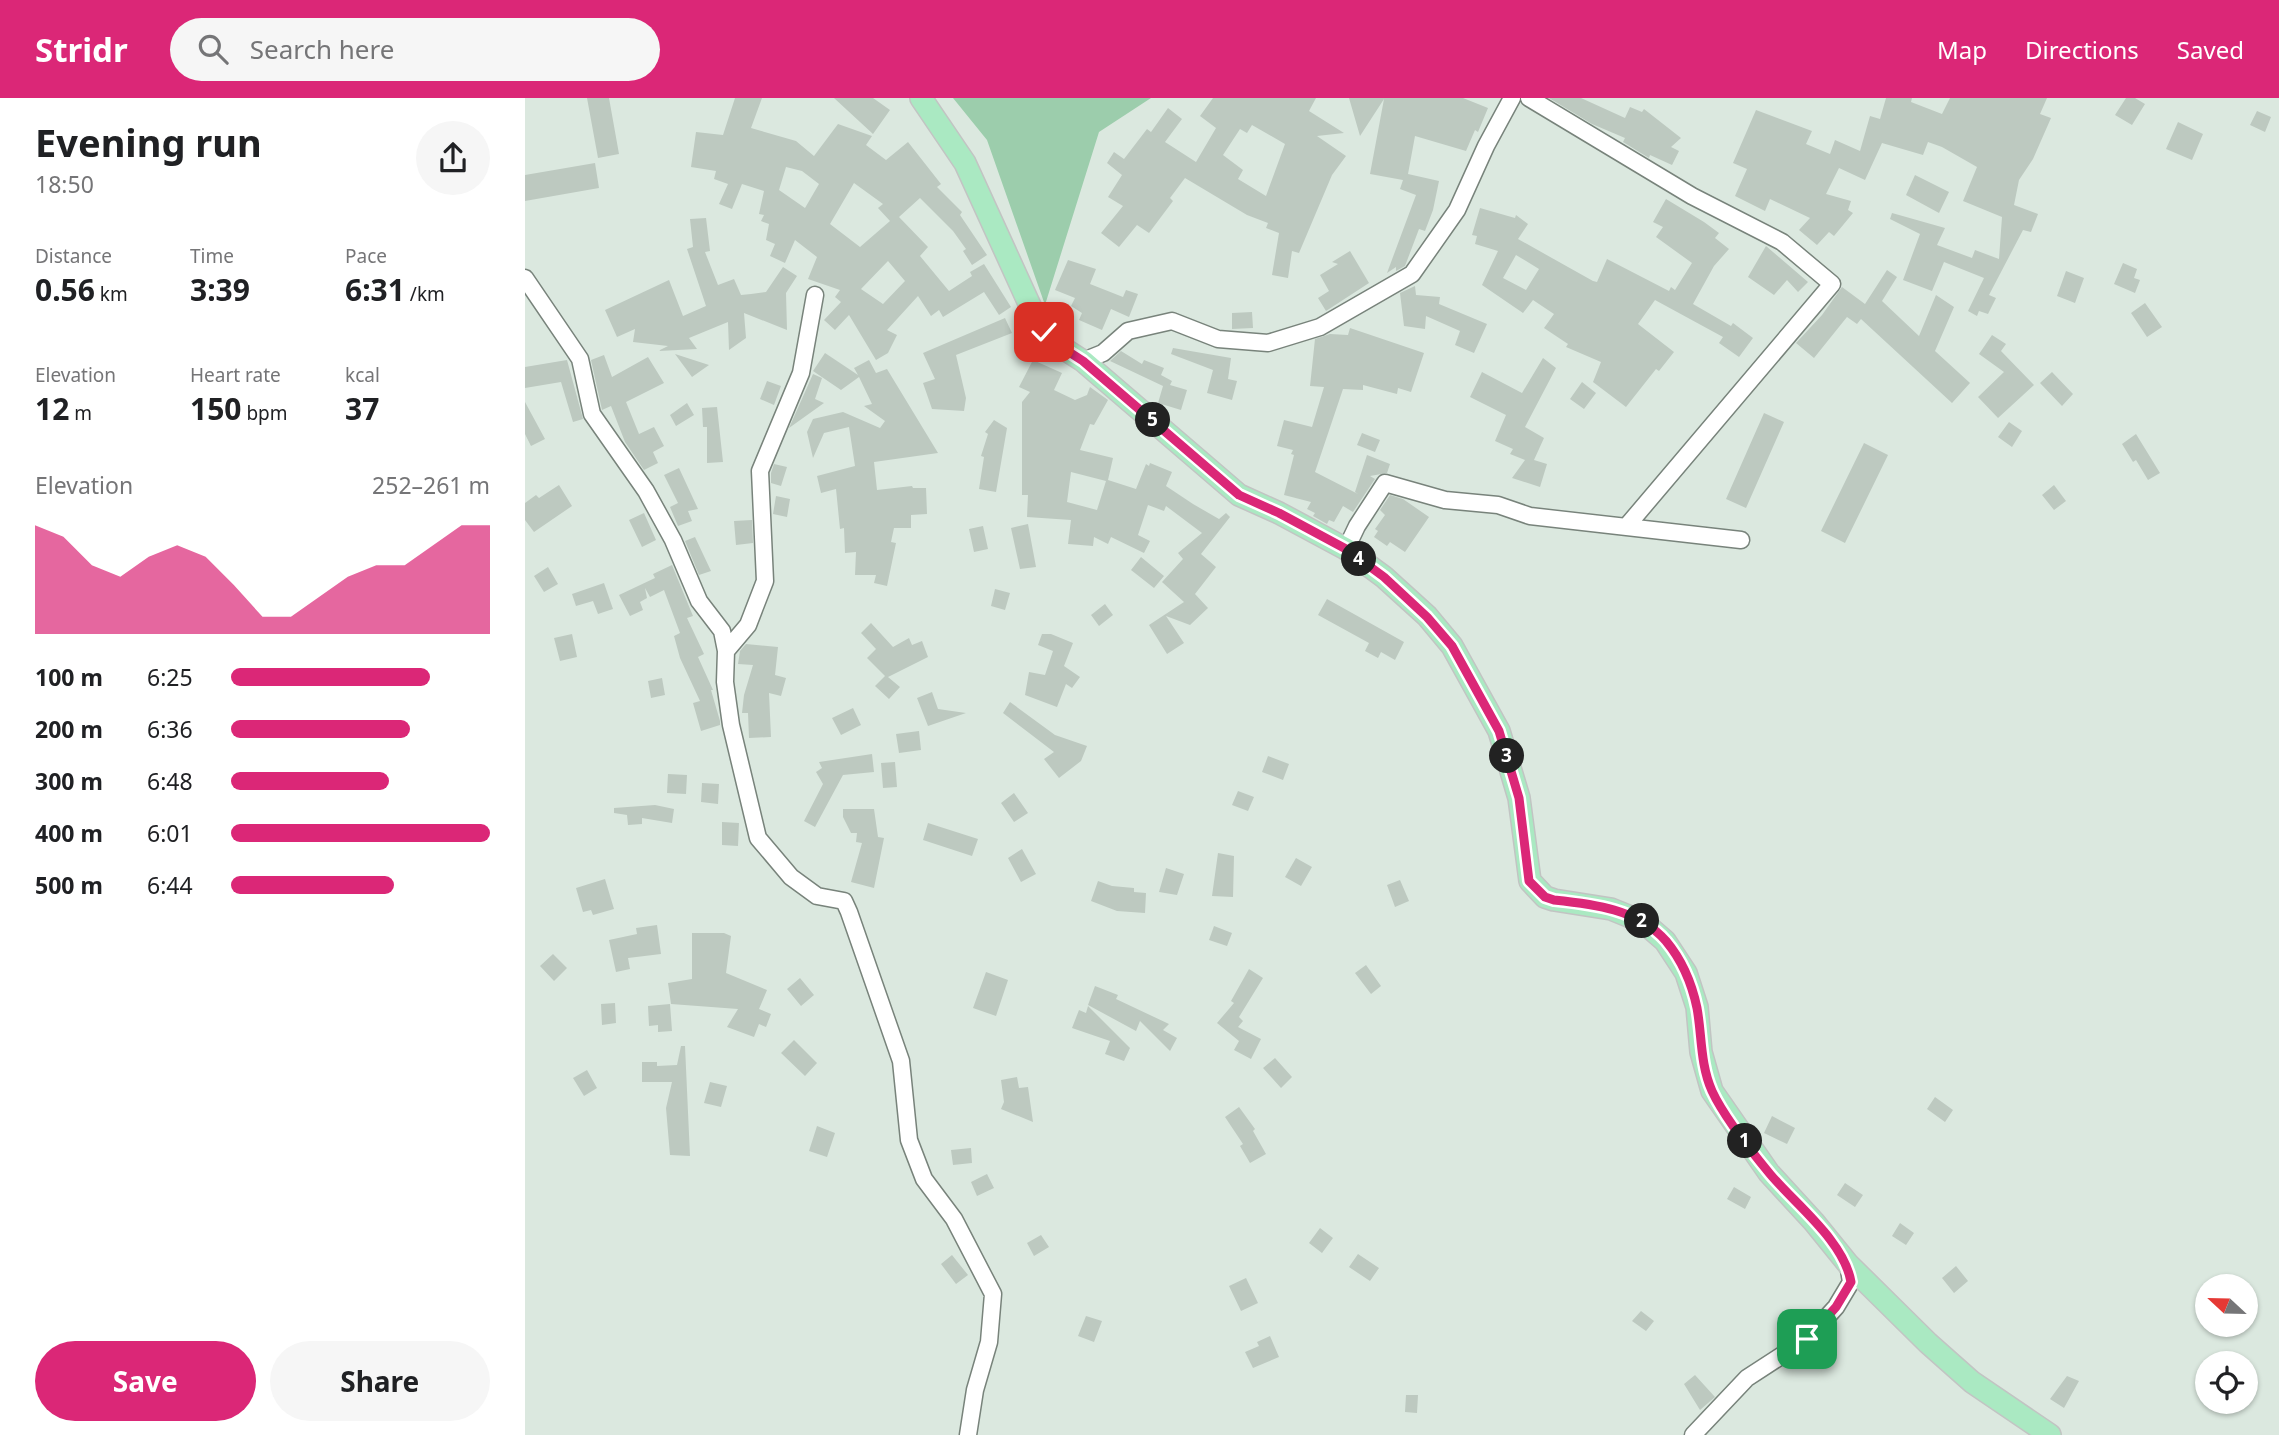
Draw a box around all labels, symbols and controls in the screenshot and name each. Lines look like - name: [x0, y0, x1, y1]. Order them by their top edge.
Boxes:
- search box: [170, 18, 660, 81]
- text: Stridr: [35, 27, 128, 72]
- icon: search: [194, 30, 232, 68]
- text: Search here: [250, 31, 394, 67]
- text: Map: [1937, 33, 1987, 66]
- text: Directions: [2025, 33, 2139, 66]
- text: Saved: [2177, 33, 2244, 66]
- text: Evening run: [35, 116, 262, 168]
- button: share: [416, 121, 490, 195]
- text: 18:50: [35, 168, 94, 200]
- text: Distance: [35, 243, 112, 269]
- text: Time: [190, 243, 234, 269]
- text: Pace: [345, 243, 387, 269]
- text: 0.56: [35, 269, 95, 310]
- text: 3:39: [190, 269, 250, 310]
- text: 6:31: [345, 269, 405, 310]
- text: km: [95, 281, 128, 307]
- text: /km: [405, 281, 445, 307]
- pin: [1014, 302, 1074, 362]
- icon: check: [1025, 313, 1063, 351]
- text: Elevation: [35, 362, 116, 388]
- text: Heart rate: [190, 362, 281, 388]
- text: kcal: [345, 362, 380, 388]
- text: 12: [35, 388, 69, 429]
- text: 150: [190, 388, 241, 429]
- text: 37: [345, 388, 379, 429]
- text: m: [69, 400, 92, 426]
- text: bpm: [241, 400, 288, 426]
- pin: 5: [1135, 402, 1171, 438]
- text: 5: [1147, 406, 1158, 432]
- text: Elevation: [35, 469, 133, 501]
- text: 252–261 m: [372, 469, 490, 501]
- pin: 4: [1341, 542, 1377, 576]
- text: 4: [1353, 545, 1364, 571]
- text: 100 m: [35, 661, 103, 693]
- text: 6:25: [147, 661, 193, 693]
- text: 200 m: [35, 713, 103, 745]
- text: 6:36: [147, 713, 193, 745]
- pin: 3: [1489, 738, 1525, 774]
- text: 3: [1501, 742, 1512, 768]
- text: 300 m: [35, 765, 103, 797]
- text: 6:48: [147, 765, 193, 797]
- text: 400 m: [35, 817, 103, 849]
- text: 6:01: [147, 817, 193, 849]
- text: 500 m: [35, 869, 103, 901]
- text: 6:44: [147, 869, 193, 901]
- pin: 2: [1625, 904, 1659, 938]
- text: 2: [1636, 907, 1647, 933]
- pin: 1: [1727, 1124, 1763, 1158]
- text: 1: [1739, 1127, 1750, 1153]
- north arrow: [2195, 1274, 2257, 1337]
- map controls: [2195, 1274, 2258, 1414]
- pin: [1777, 1309, 1837, 1369]
- icon: arrive: [1788, 1320, 1826, 1358]
- button: Save: [35, 1341, 256, 1421]
- button: Share: [270, 1341, 490, 1421]
- button: locate: [2195, 1351, 2258, 1414]

